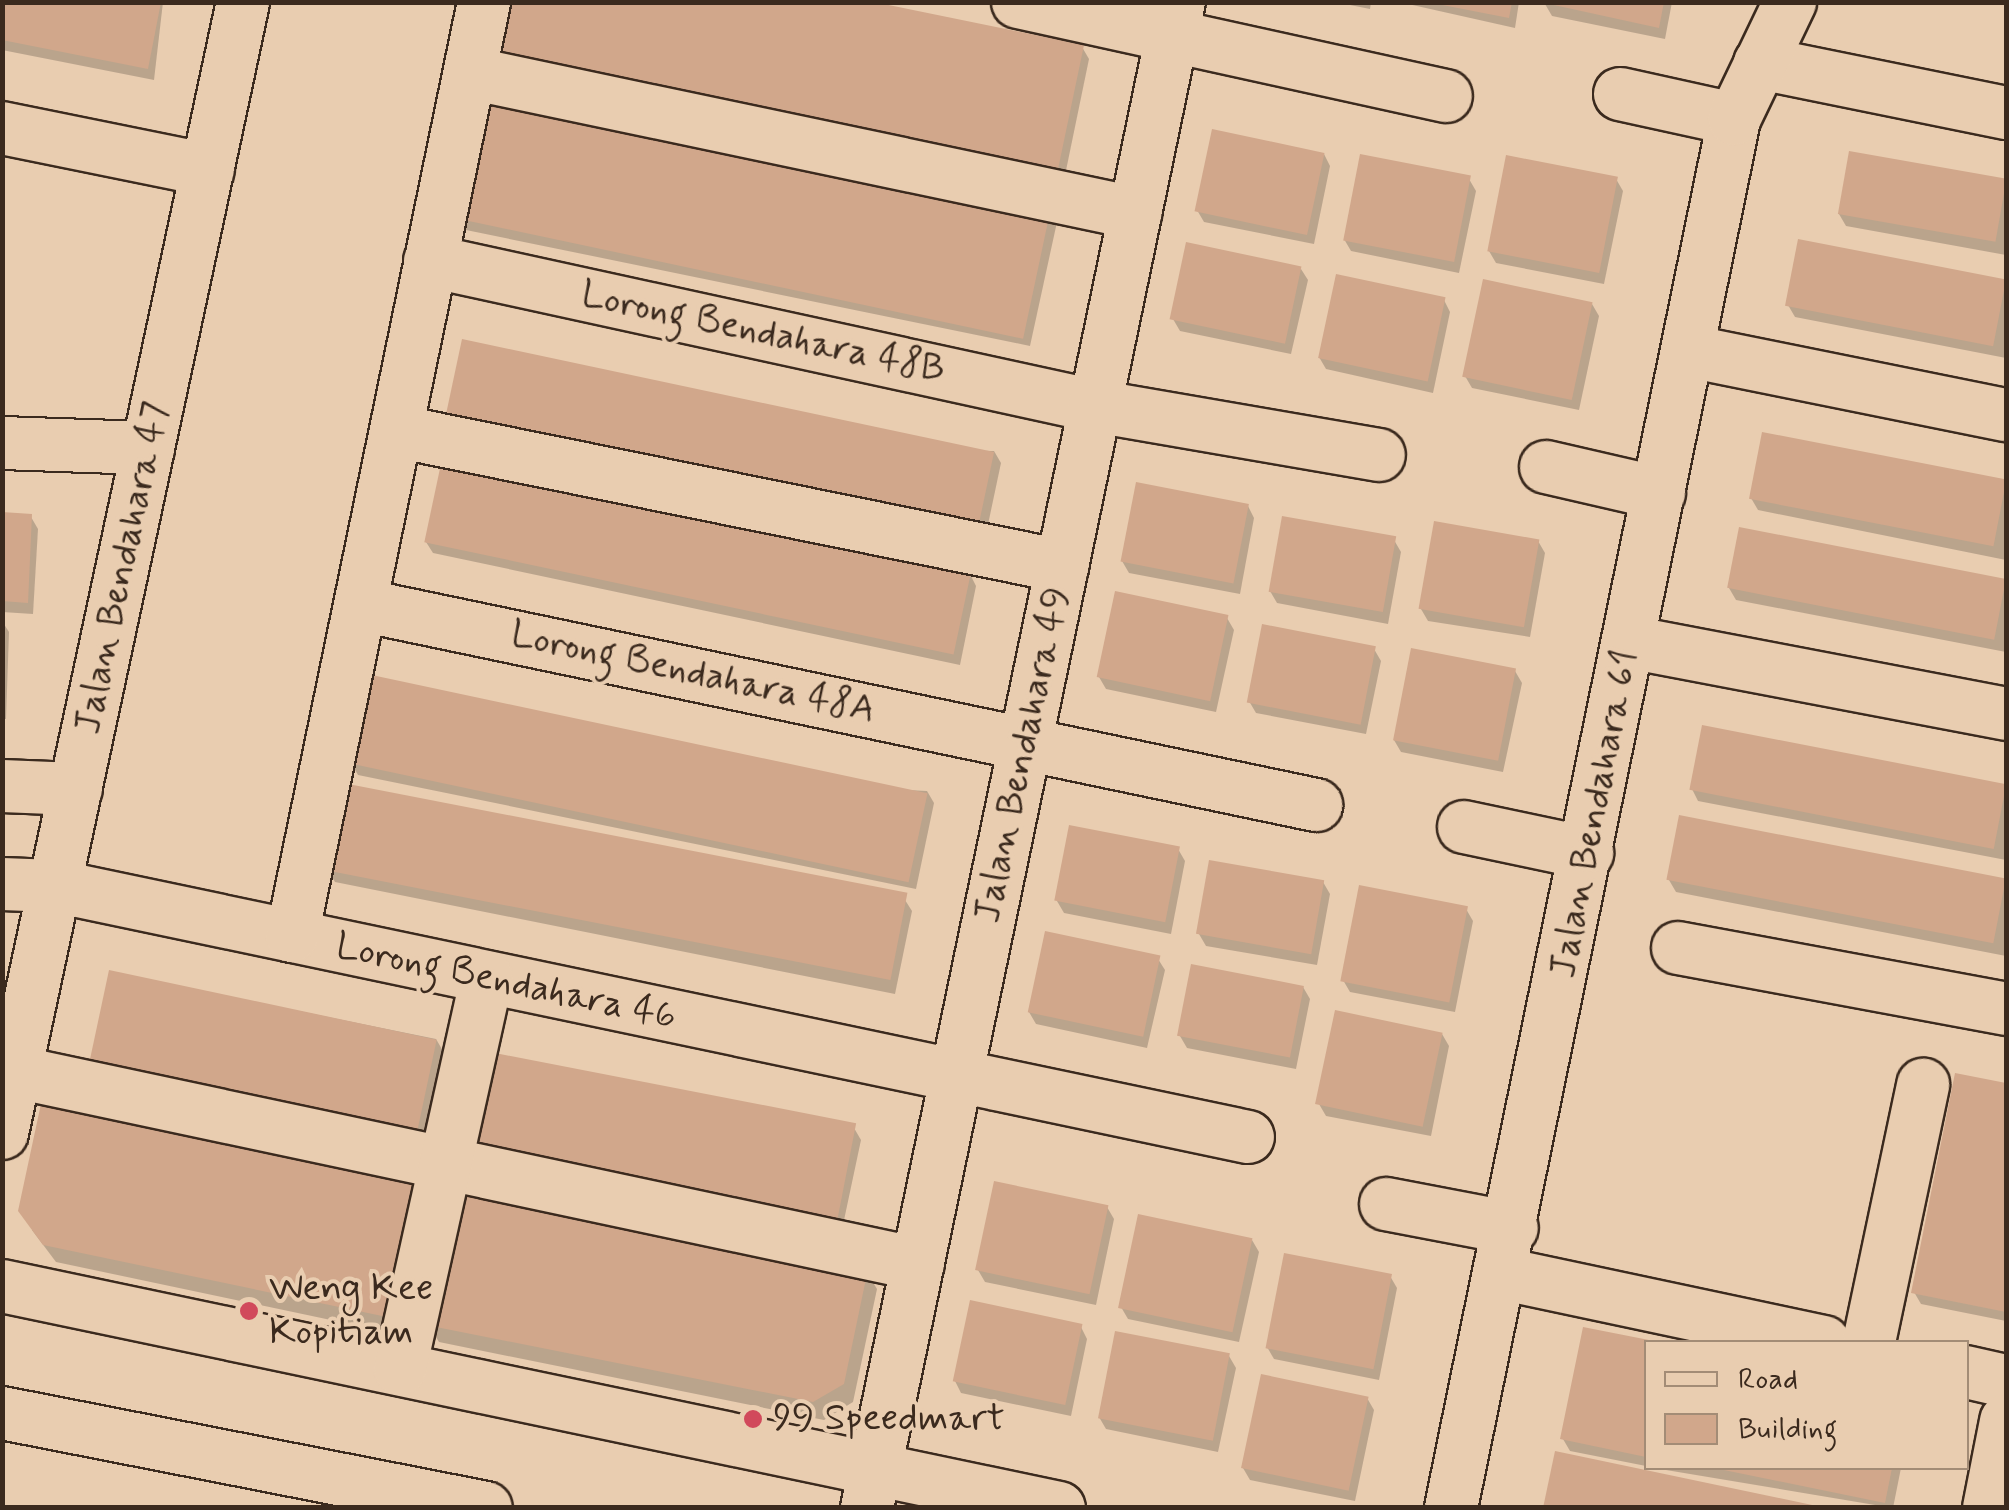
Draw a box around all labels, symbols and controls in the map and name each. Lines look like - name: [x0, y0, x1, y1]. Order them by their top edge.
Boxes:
- street label: Lorong Bendahara 48B: [575, 272, 951, 394]
- street label: Jalan Bendahara 47: [65, 397, 181, 739]
- street label: Jalan Bendahara 49: [965, 582, 1081, 928]
- street label: Lorong Bendahara 48A: [505, 612, 881, 734]
- street label: Jalan Bendahara 61: [1541, 645, 1649, 983]
- street label: Lorong Bendahara 46: [330, 923, 682, 1041]
- place label: Weng Kee Kopitiam: [269, 1266, 433, 1356]
- marker: Weng Kee Kopitiam: [238, 1300, 260, 1322]
- legend: [1644, 1340, 1969, 1470]
- text: Road: [1738, 1360, 1798, 1399]
- place label: 99 Speedmart: [773, 1396, 1005, 1442]
- marker: 99 Speedmart: [742, 1408, 764, 1430]
- text: Building: [1738, 1410, 1837, 1449]

